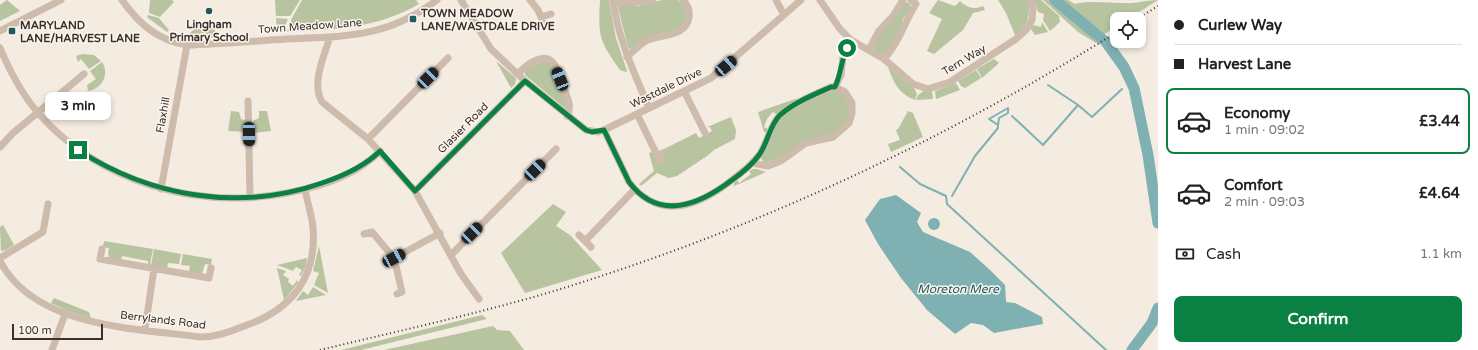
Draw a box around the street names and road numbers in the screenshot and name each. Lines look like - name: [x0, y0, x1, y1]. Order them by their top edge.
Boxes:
- street label: Town Meadow Lane: [258, 16, 362, 36]
- street label: Tern Way: [940, 42, 988, 78]
- street label: Wastdale Drive: [628, 65, 704, 111]
- street label: Flaxhill: [153, 96, 173, 134]
- street label: Glasier Road: [435, 100, 491, 156]
- street label: Berrylands Road: [119, 308, 207, 332]

